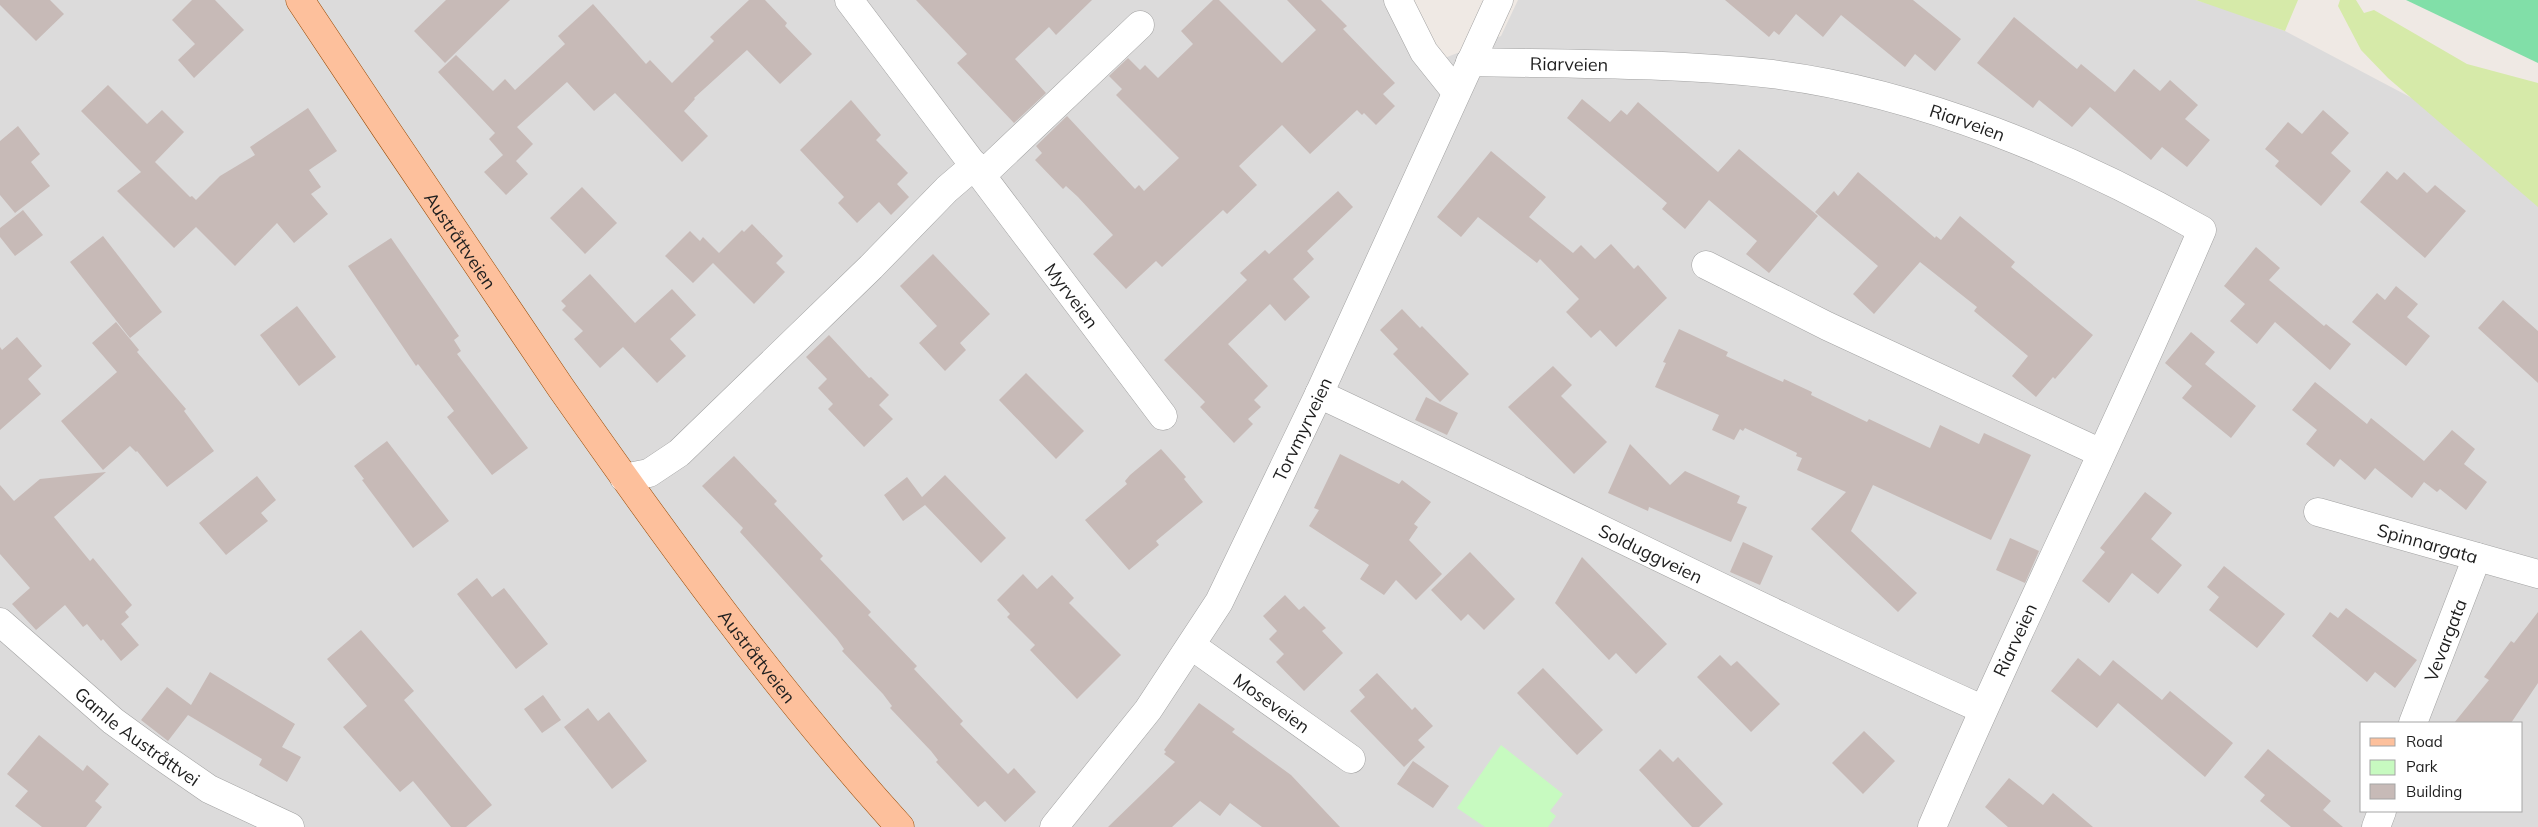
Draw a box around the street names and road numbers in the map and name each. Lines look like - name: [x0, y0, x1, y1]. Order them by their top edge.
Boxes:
- street label: Riarveien: [1530, 51, 1609, 76]
- street label: Riarveien: [1927, 98, 2008, 146]
- street label: Austråttveien: [420, 187, 502, 293]
- street label: Myrveien: [1040, 258, 1104, 333]
- street label: Torvmyrveien: [1267, 374, 1337, 485]
- street label: Solduggveien: [1595, 518, 1706, 588]
- street label: Spinnargata: [2375, 518, 2481, 568]
- street label: Vevargata: [2419, 595, 2471, 685]
- street label: Riarveien: [1988, 600, 2042, 680]
- street label: Austråttveien: [714, 605, 801, 708]
- street label: Moseveien: [1229, 668, 1315, 738]
- street label: Gamle Austråttvei: [70, 682, 204, 791]

